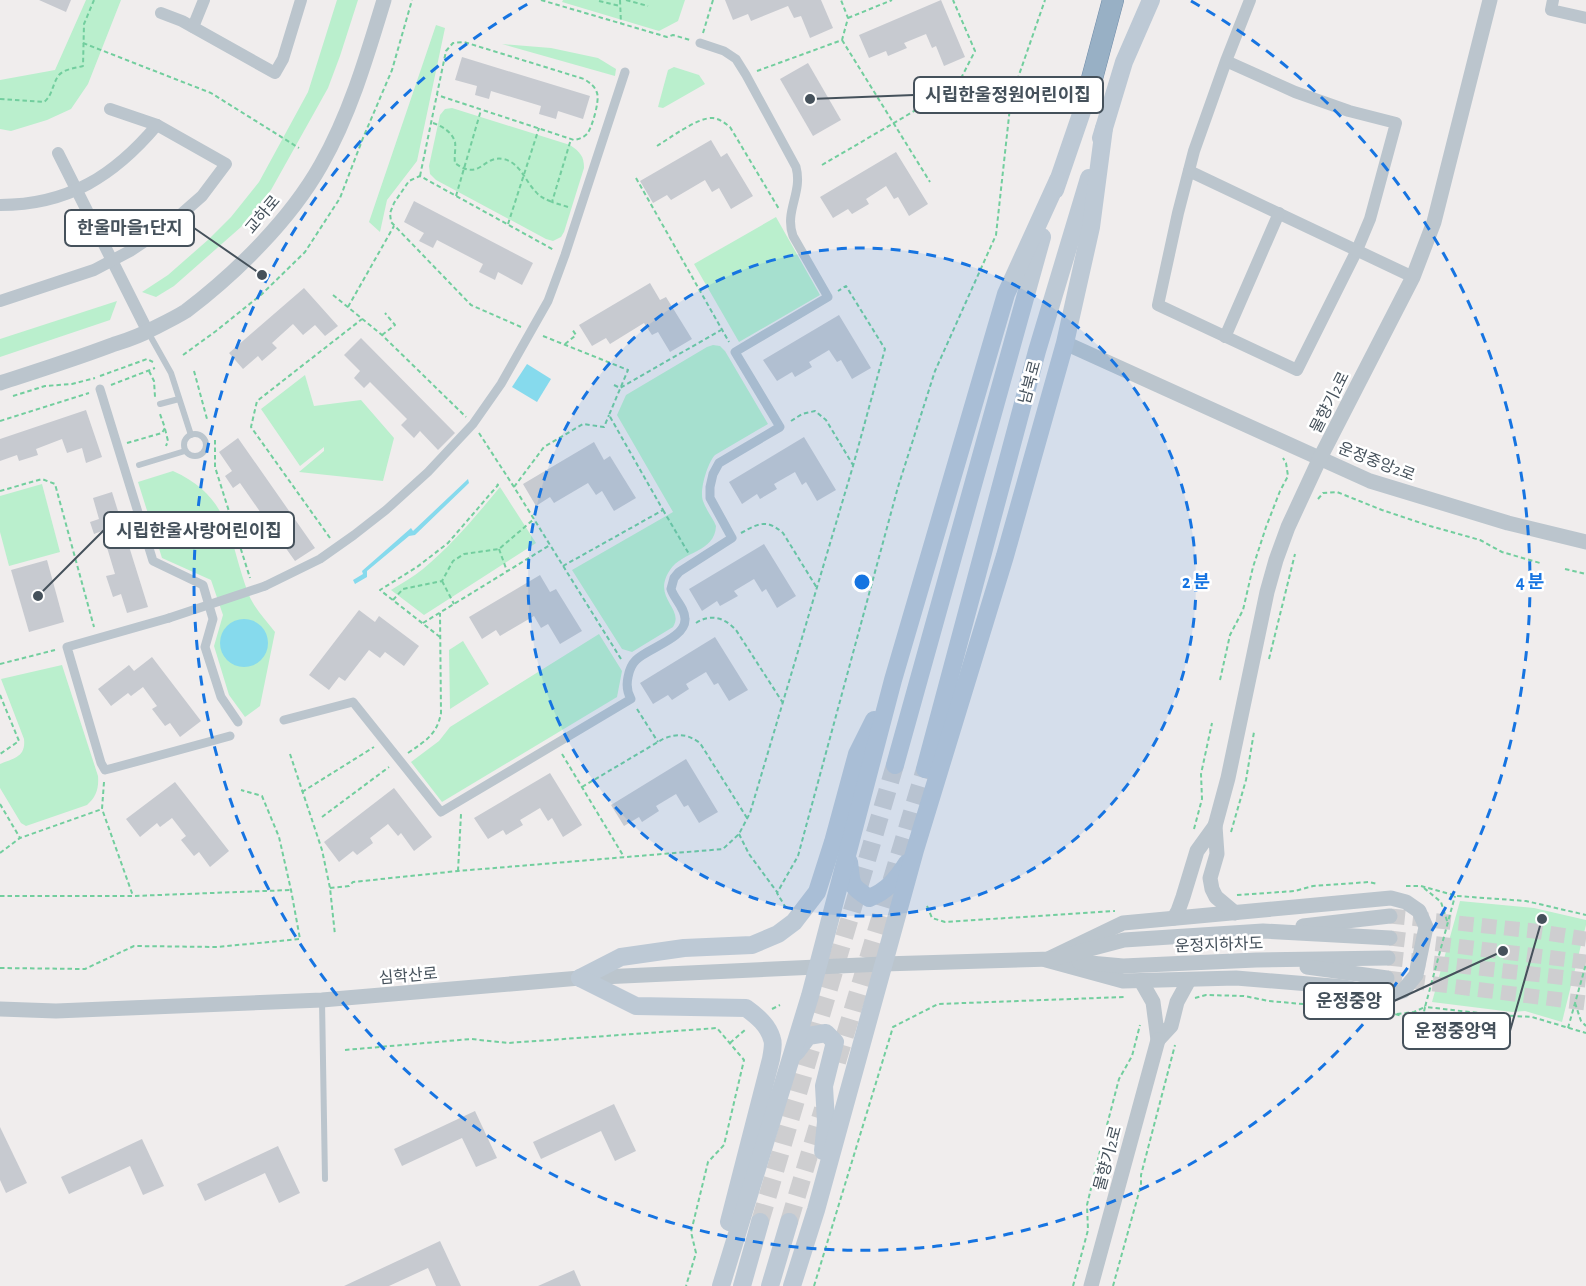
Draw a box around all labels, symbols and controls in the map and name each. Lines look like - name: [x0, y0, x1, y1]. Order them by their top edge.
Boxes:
- callout: 시립한울정원어린이집: [914, 77, 1103, 113]
- text: 시립한울정원어린이집: [925, 85, 1091, 105]
- street label: 교하로: [242, 192, 283, 237]
- callout: 한울마을1단지: [65, 210, 194, 246]
- text: 한울마을1단지: [77, 218, 183, 238]
- street label: 남북로: [1017, 359, 1043, 406]
- street label: 물향기2로: [1308, 369, 1352, 436]
- street label: 운정중앙2로: [1336, 440, 1418, 484]
- callout: 시립한울사랑어린이집: [104, 512, 294, 548]
- text: 시립한울사랑어린이집: [116, 521, 282, 541]
- centre of rings: [852, 572, 872, 592]
- text: 2 분: [1182, 573, 1210, 592]
- text: 4 분: [1516, 573, 1545, 592]
- street label: 운정지하차도: [1175, 935, 1264, 955]
- street label: 심학산로: [378, 964, 438, 987]
- callout: 운정중앙: [1304, 983, 1394, 1019]
- text: 운정중앙: [1316, 992, 1383, 1011]
- callout: 운정중앙역: [1403, 1013, 1510, 1049]
- text: 운정중앙역: [1415, 1022, 1497, 1041]
- street label: 물향기2로: [1092, 1124, 1124, 1192]

